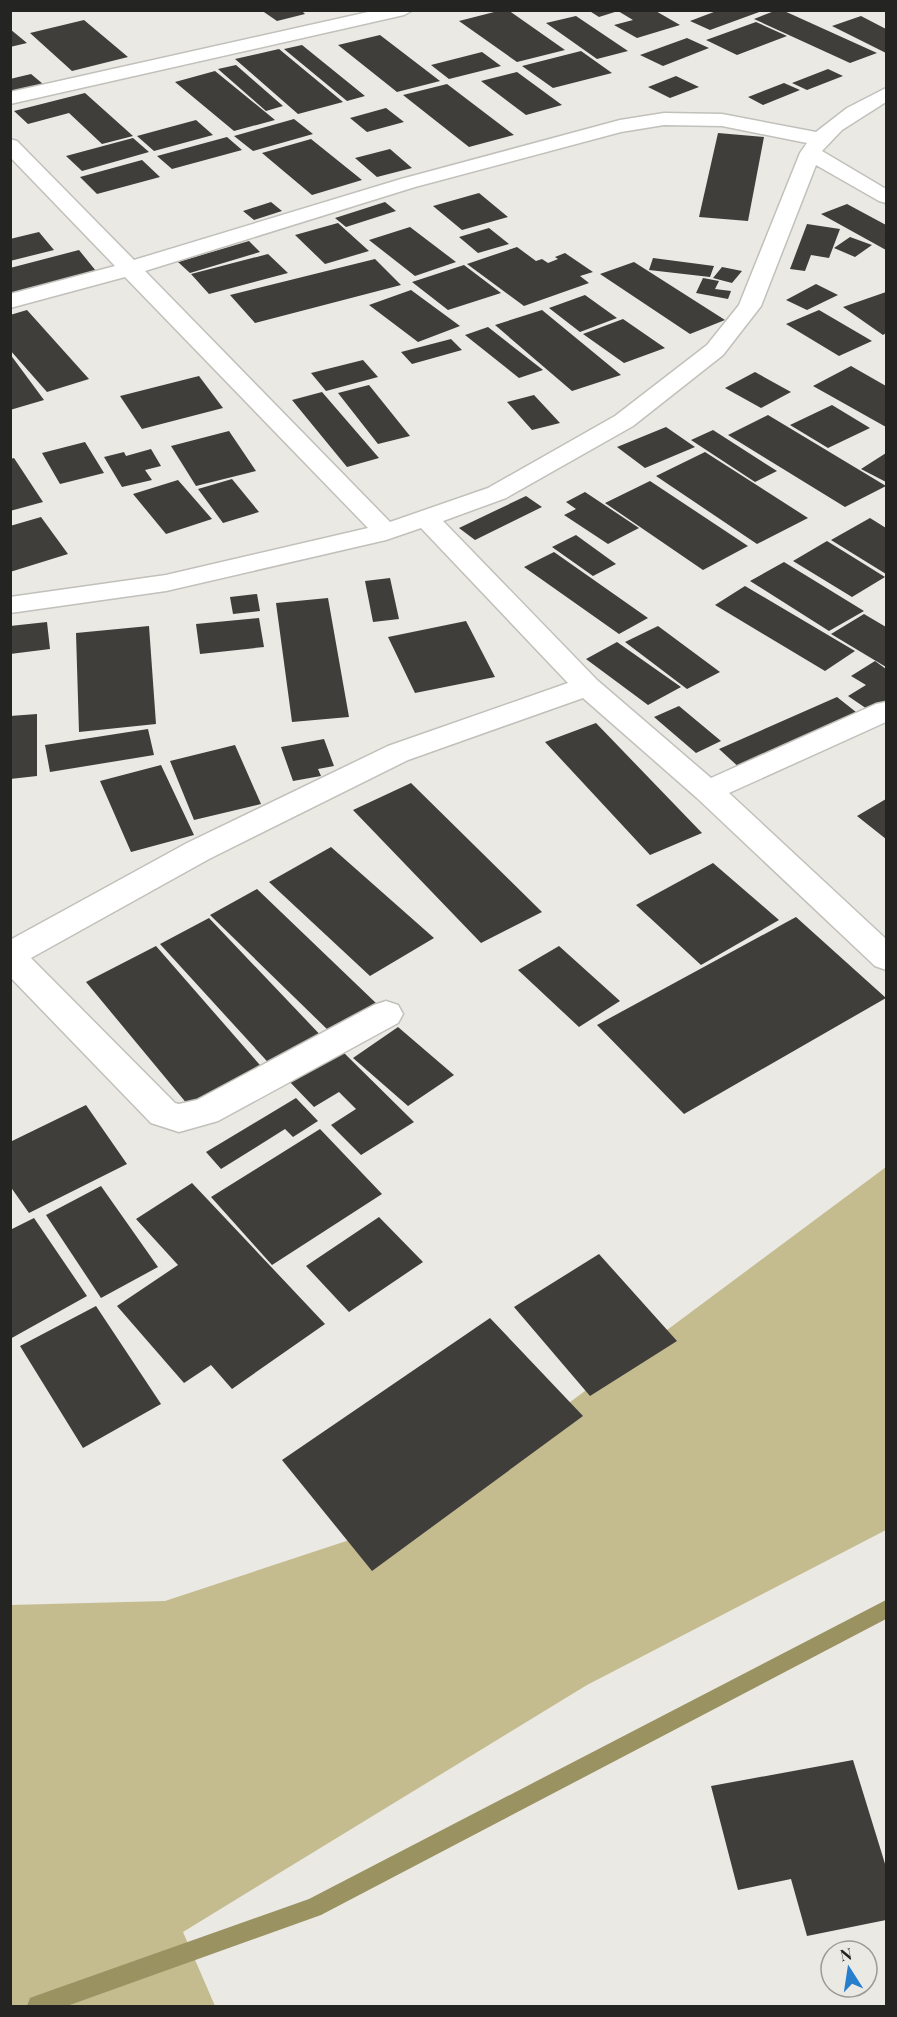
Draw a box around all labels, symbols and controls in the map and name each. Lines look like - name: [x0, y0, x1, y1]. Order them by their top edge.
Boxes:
- north arrow: [819, 1939, 879, 1999]
- text: N: [838, 1942, 854, 1965]

